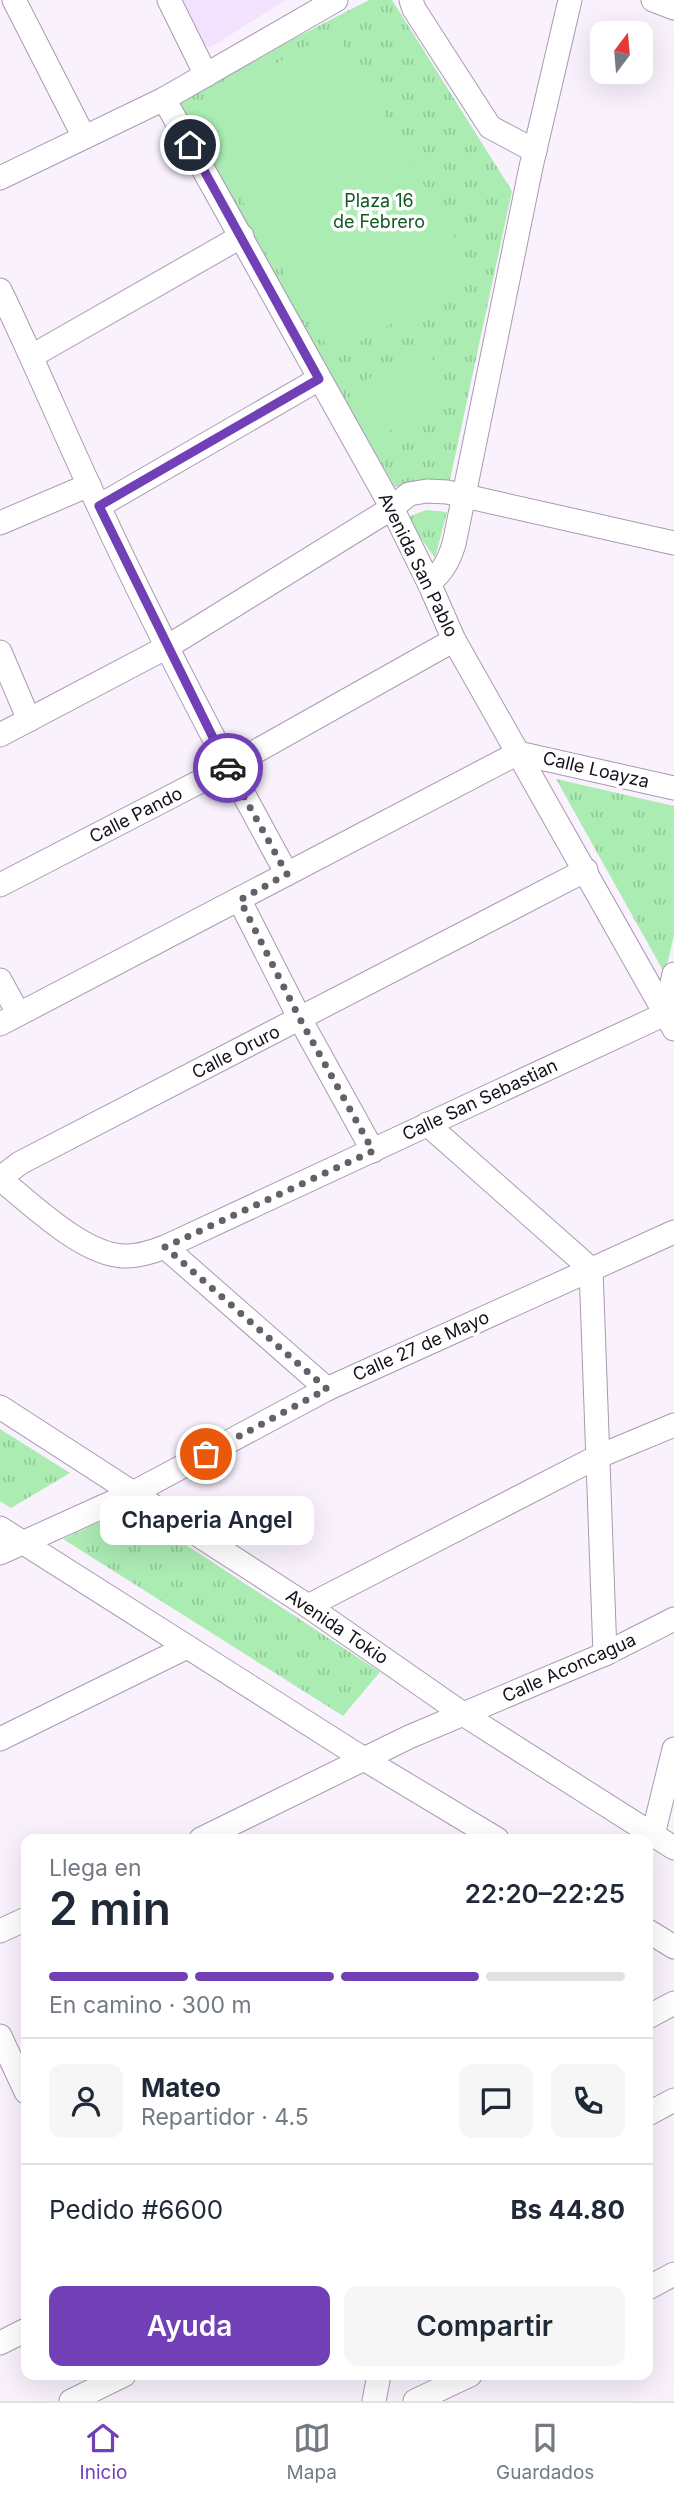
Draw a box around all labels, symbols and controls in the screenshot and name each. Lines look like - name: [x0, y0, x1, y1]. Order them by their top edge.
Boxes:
- north arrow: [590, 21, 653, 84]
- map controls: [590, 21, 653, 84]
- pin: [160, 115, 220, 175]
- icon: home: [171, 126, 209, 164]
- park label: Plaza 16 de Febrero: [333, 190, 425, 232]
- street label: Avenida San Pablo: [374, 489, 462, 640]
- courier: [193, 733, 263, 803]
- street label: Calle Loayza: [541, 747, 651, 792]
- icon: car: [209, 749, 247, 787]
- street label: Calle Pando: [86, 782, 186, 847]
- street label: Calle Oruro: [188, 1020, 283, 1083]
- street label: Calle San Sebastian: [399, 1054, 561, 1145]
- street label: Calle 27 de Mayo: [349, 1306, 492, 1385]
- pin: [176, 1424, 236, 1484]
- icon: bag: [187, 1435, 225, 1473]
- callout: Chaperia Angel: [99, 1496, 313, 1545]
- text: Chaperia Angel: [121, 1506, 293, 1534]
- street label: Avenida Tokio: [282, 1585, 392, 1668]
- street label: Calle Aconcagua: [499, 1629, 639, 1706]
- text: Llega en: [49, 1854, 141, 1882]
- text: 22:20–22:25: [465, 1878, 625, 1909]
- text: 2 min: [49, 1880, 171, 1936]
- text: En camino · 300 m: [49, 1991, 252, 2019]
- button: person: [49, 2064, 123, 2138]
- button: chat: [459, 2064, 533, 2138]
- button: phone: [551, 2064, 625, 2138]
- text: Mateo: [141, 2072, 221, 2103]
- text: Repartidor · 4.5: [141, 2103, 309, 2131]
- text: Pedido #6600: [49, 2194, 223, 2225]
- text: Bs 44.80: [510, 2194, 625, 2225]
- button: Ayuda: [49, 2286, 330, 2366]
- button: Compartir: [344, 2286, 625, 2366]
- tab: Inicio: [80, 2419, 127, 2484]
- tab: Mapa: [287, 2419, 337, 2484]
- tab: Guardados: [496, 2419, 594, 2484]

